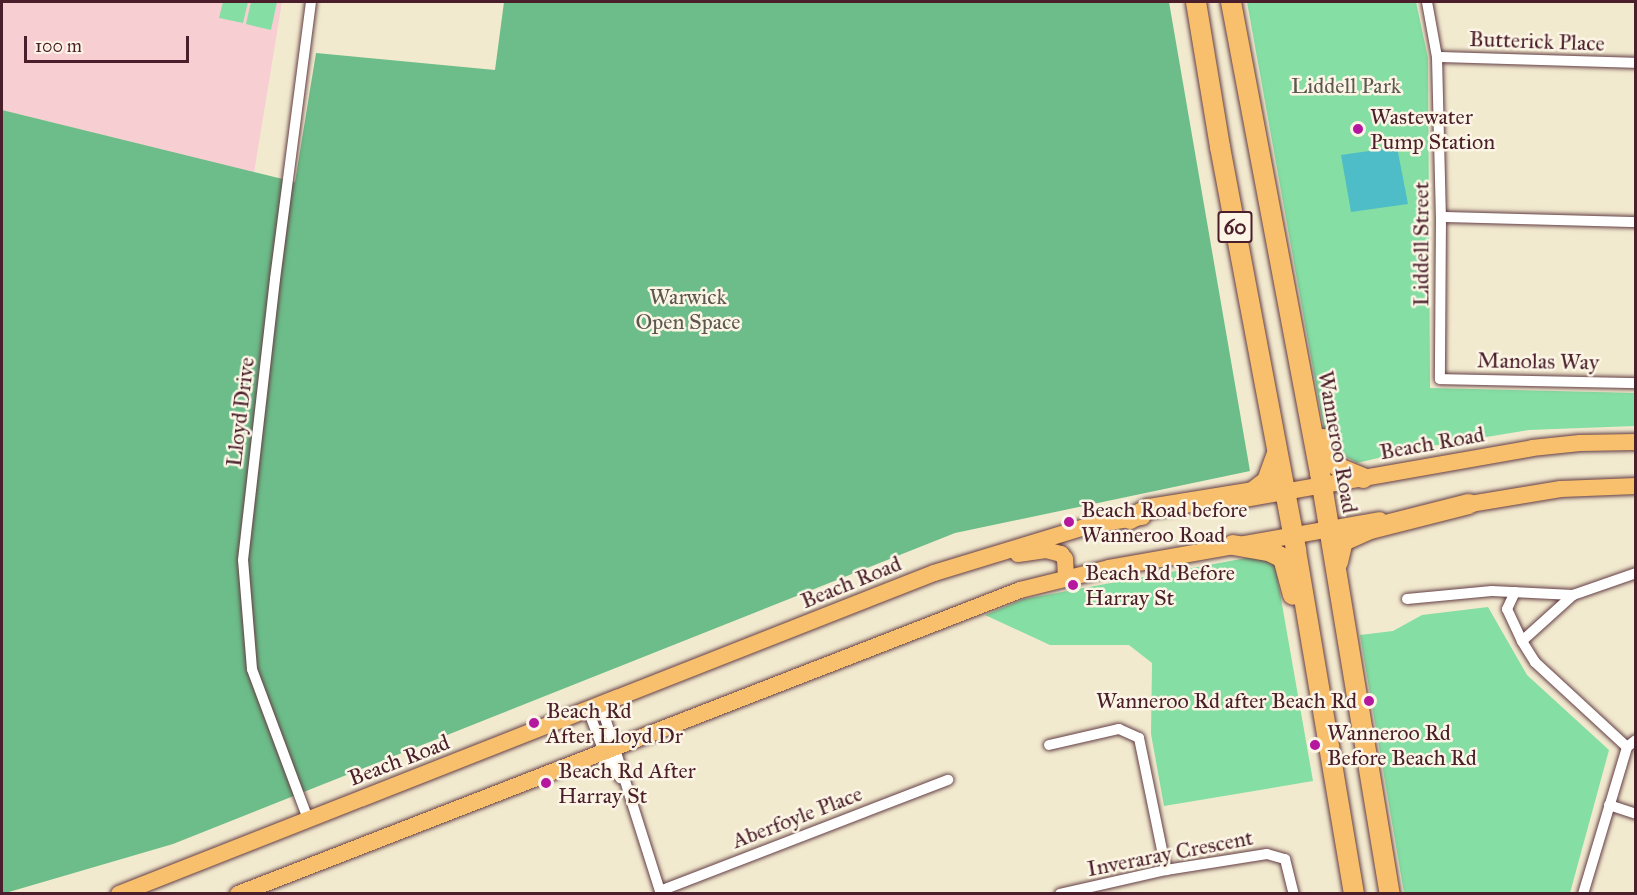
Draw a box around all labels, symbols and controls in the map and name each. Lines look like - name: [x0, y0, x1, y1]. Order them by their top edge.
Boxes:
- scale bar: [27, 24, 192, 62]
- street label: Butterick Place: [1469, 25, 1605, 57]
- text: 100 m: [35, 35, 82, 57]
- park label: Liddell Park: [1291, 73, 1401, 99]
- place label: Wastewater Pump Station: [1370, 103, 1495, 154]
- marker: Wastewater Pump Station: [1351, 122, 1365, 136]
- street label: Liddell Street: [1408, 182, 1434, 306]
- road number: 60: [1217, 209, 1253, 245]
- park label: Warwick Open Space: [636, 283, 740, 334]
- street label: Manolas Way: [1477, 347, 1599, 375]
- street label: Lloyd Drive: [220, 356, 260, 468]
- street label: Wanneroo Road: [1312, 369, 1364, 515]
- street label: Beach Road: [1377, 421, 1487, 465]
- place label: Beach Road before Wanneroo Road: [1081, 496, 1247, 548]
- marker: Beach Road before Wanneroo Road: [1062, 515, 1076, 529]
- street label: Beach Road: [797, 550, 905, 614]
- place label: Beach Rd Before Harray St: [1085, 559, 1235, 610]
- marker: Beach Rd Before Harray St: [1066, 578, 1080, 592]
- place label: Wanneroo Rd after Beach Rd: [1096, 688, 1357, 714]
- marker: Wanneroo Rd after Beach Rd: [1362, 694, 1376, 708]
- place label: Beach Rd After Lloyd Dr: [546, 697, 683, 748]
- marker: Beach Rd After Lloyd Dr: [527, 716, 541, 730]
- place label: Wanneroo Rd Before Beach Rd: [1327, 719, 1477, 770]
- street label: Beach Road: [345, 729, 453, 791]
- marker: Wanneroo Rd Before Beach Rd: [1308, 738, 1322, 752]
- place label: Beach Rd After Harray St: [558, 757, 696, 808]
- marker: Beach Rd After Harray St: [539, 776, 553, 790]
- street label: Aberfoyle Place: [728, 780, 866, 854]
- street label: Inveraray Crescent: [1085, 824, 1255, 882]

